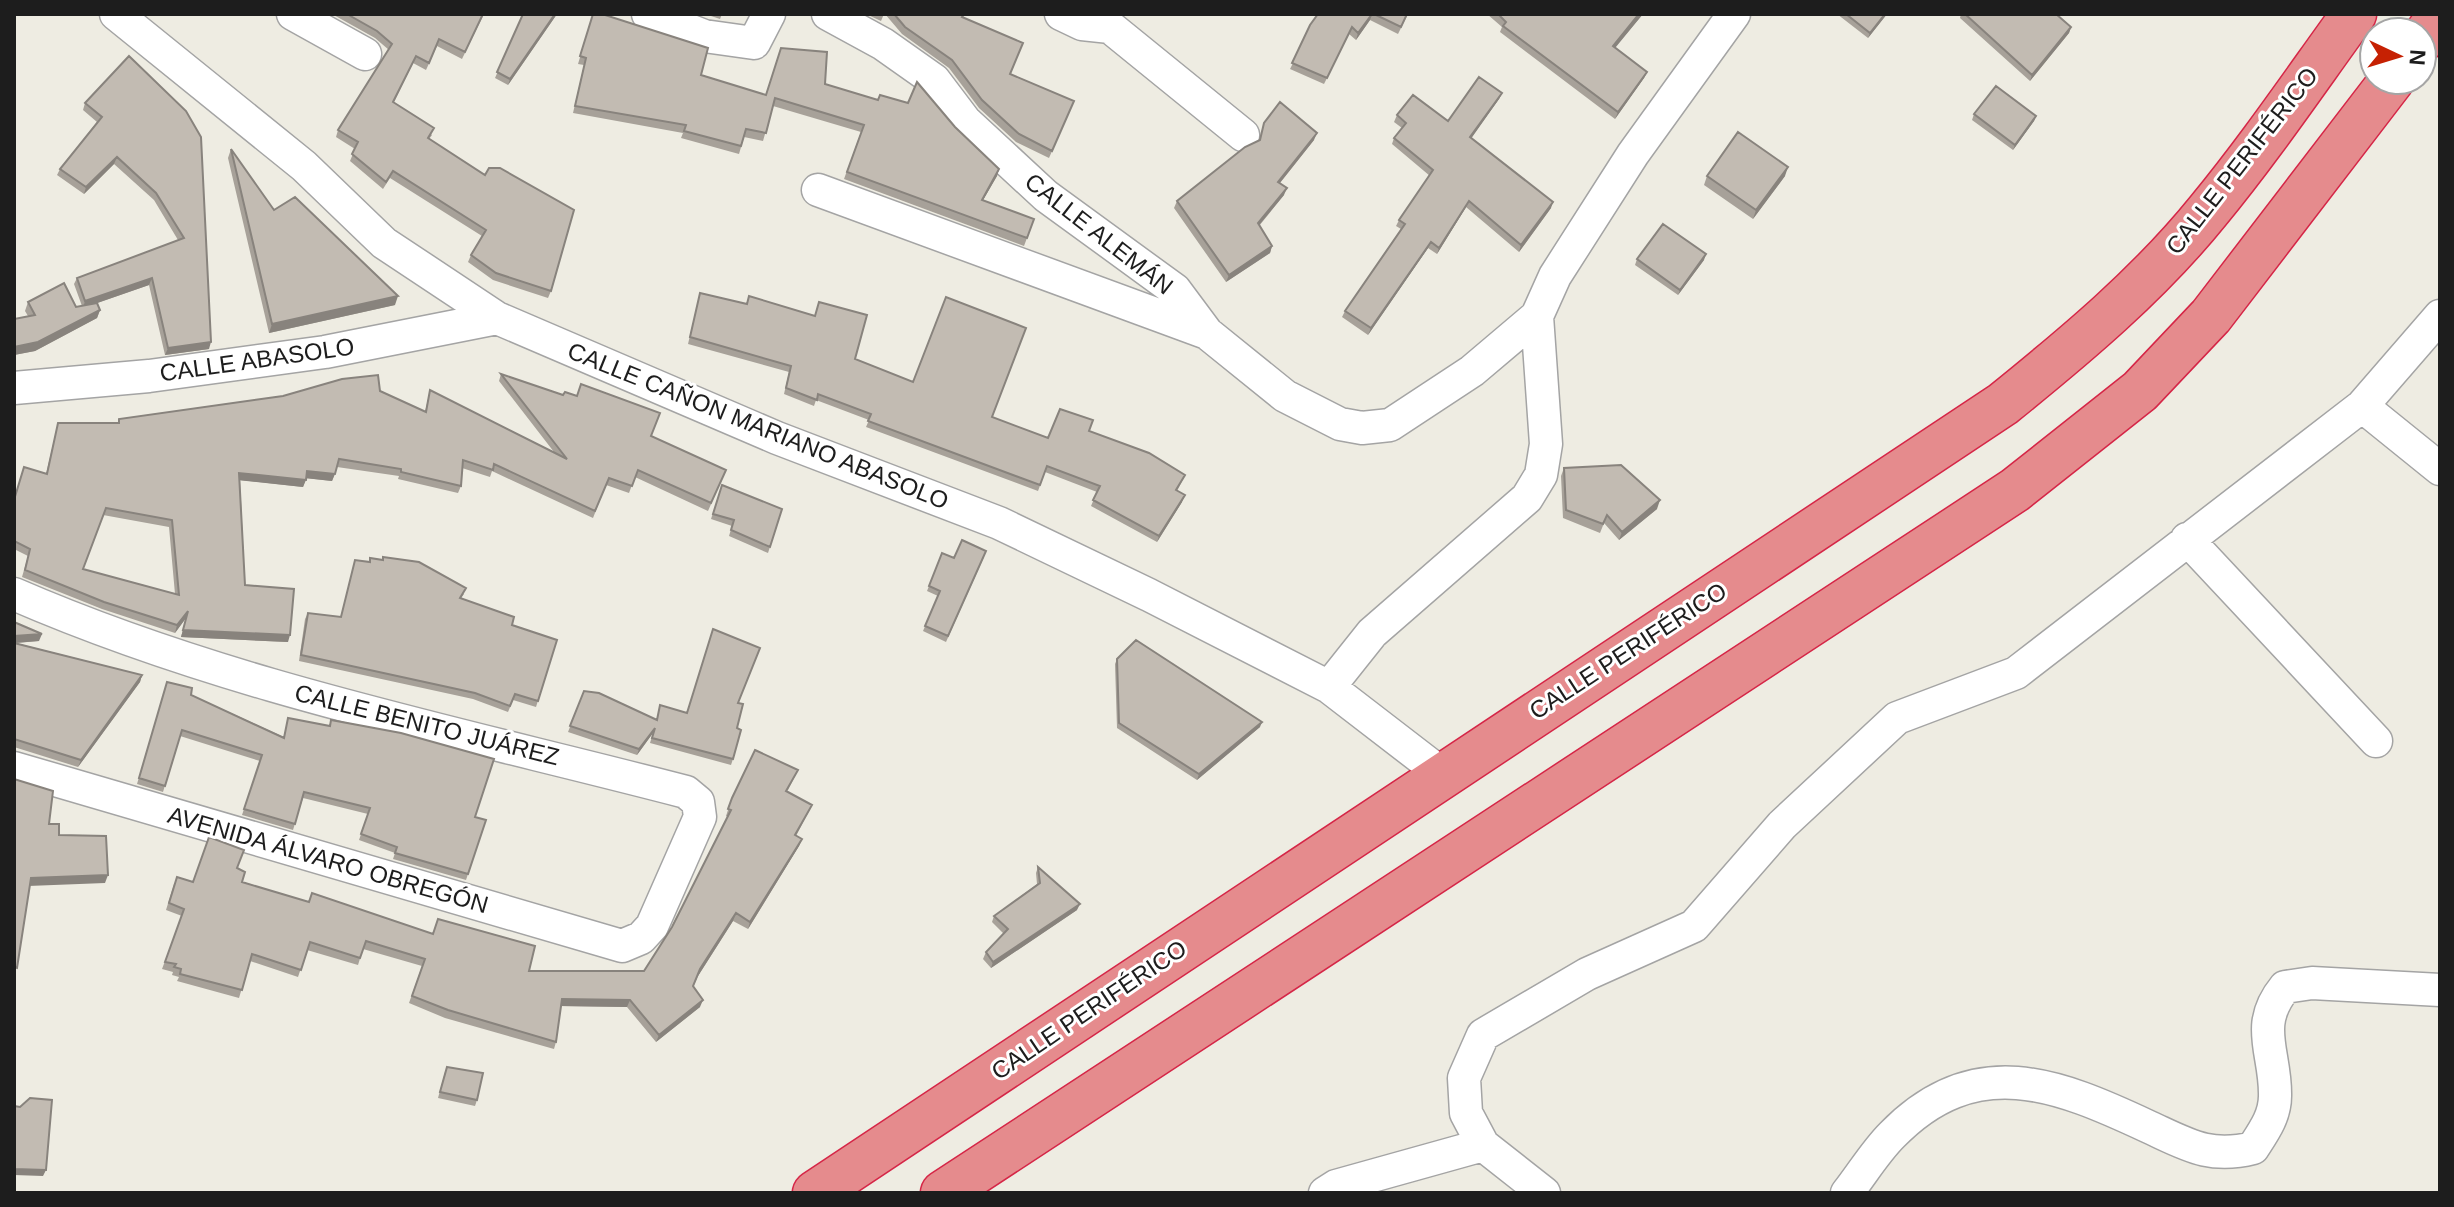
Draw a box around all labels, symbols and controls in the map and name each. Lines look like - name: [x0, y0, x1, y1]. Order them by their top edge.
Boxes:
- north arrow: [2358, 16, 2438, 96]
- text: N: [2404, 49, 2430, 66]
- street label: CALLE PERIFÉRICO: [2160, 62, 2323, 259]
- street label: CALLE ALEMÁN: [1020, 168, 1179, 300]
- street label: CALLE ABASOLO: [158, 332, 356, 387]
- street label: CALLE CAÑON MARIANO ABASOLO: [564, 337, 952, 514]
- street label: CALLE PERIFÉRICO: [1524, 577, 1731, 724]
- street label: CALLE BENITO JUÁREZ: [292, 679, 562, 770]
- street label: AVENIDA ÁLVARO OBREGÓN: [165, 801, 491, 918]
- street label: CALLE PERIFÉRICO: [986, 934, 1191, 1085]

